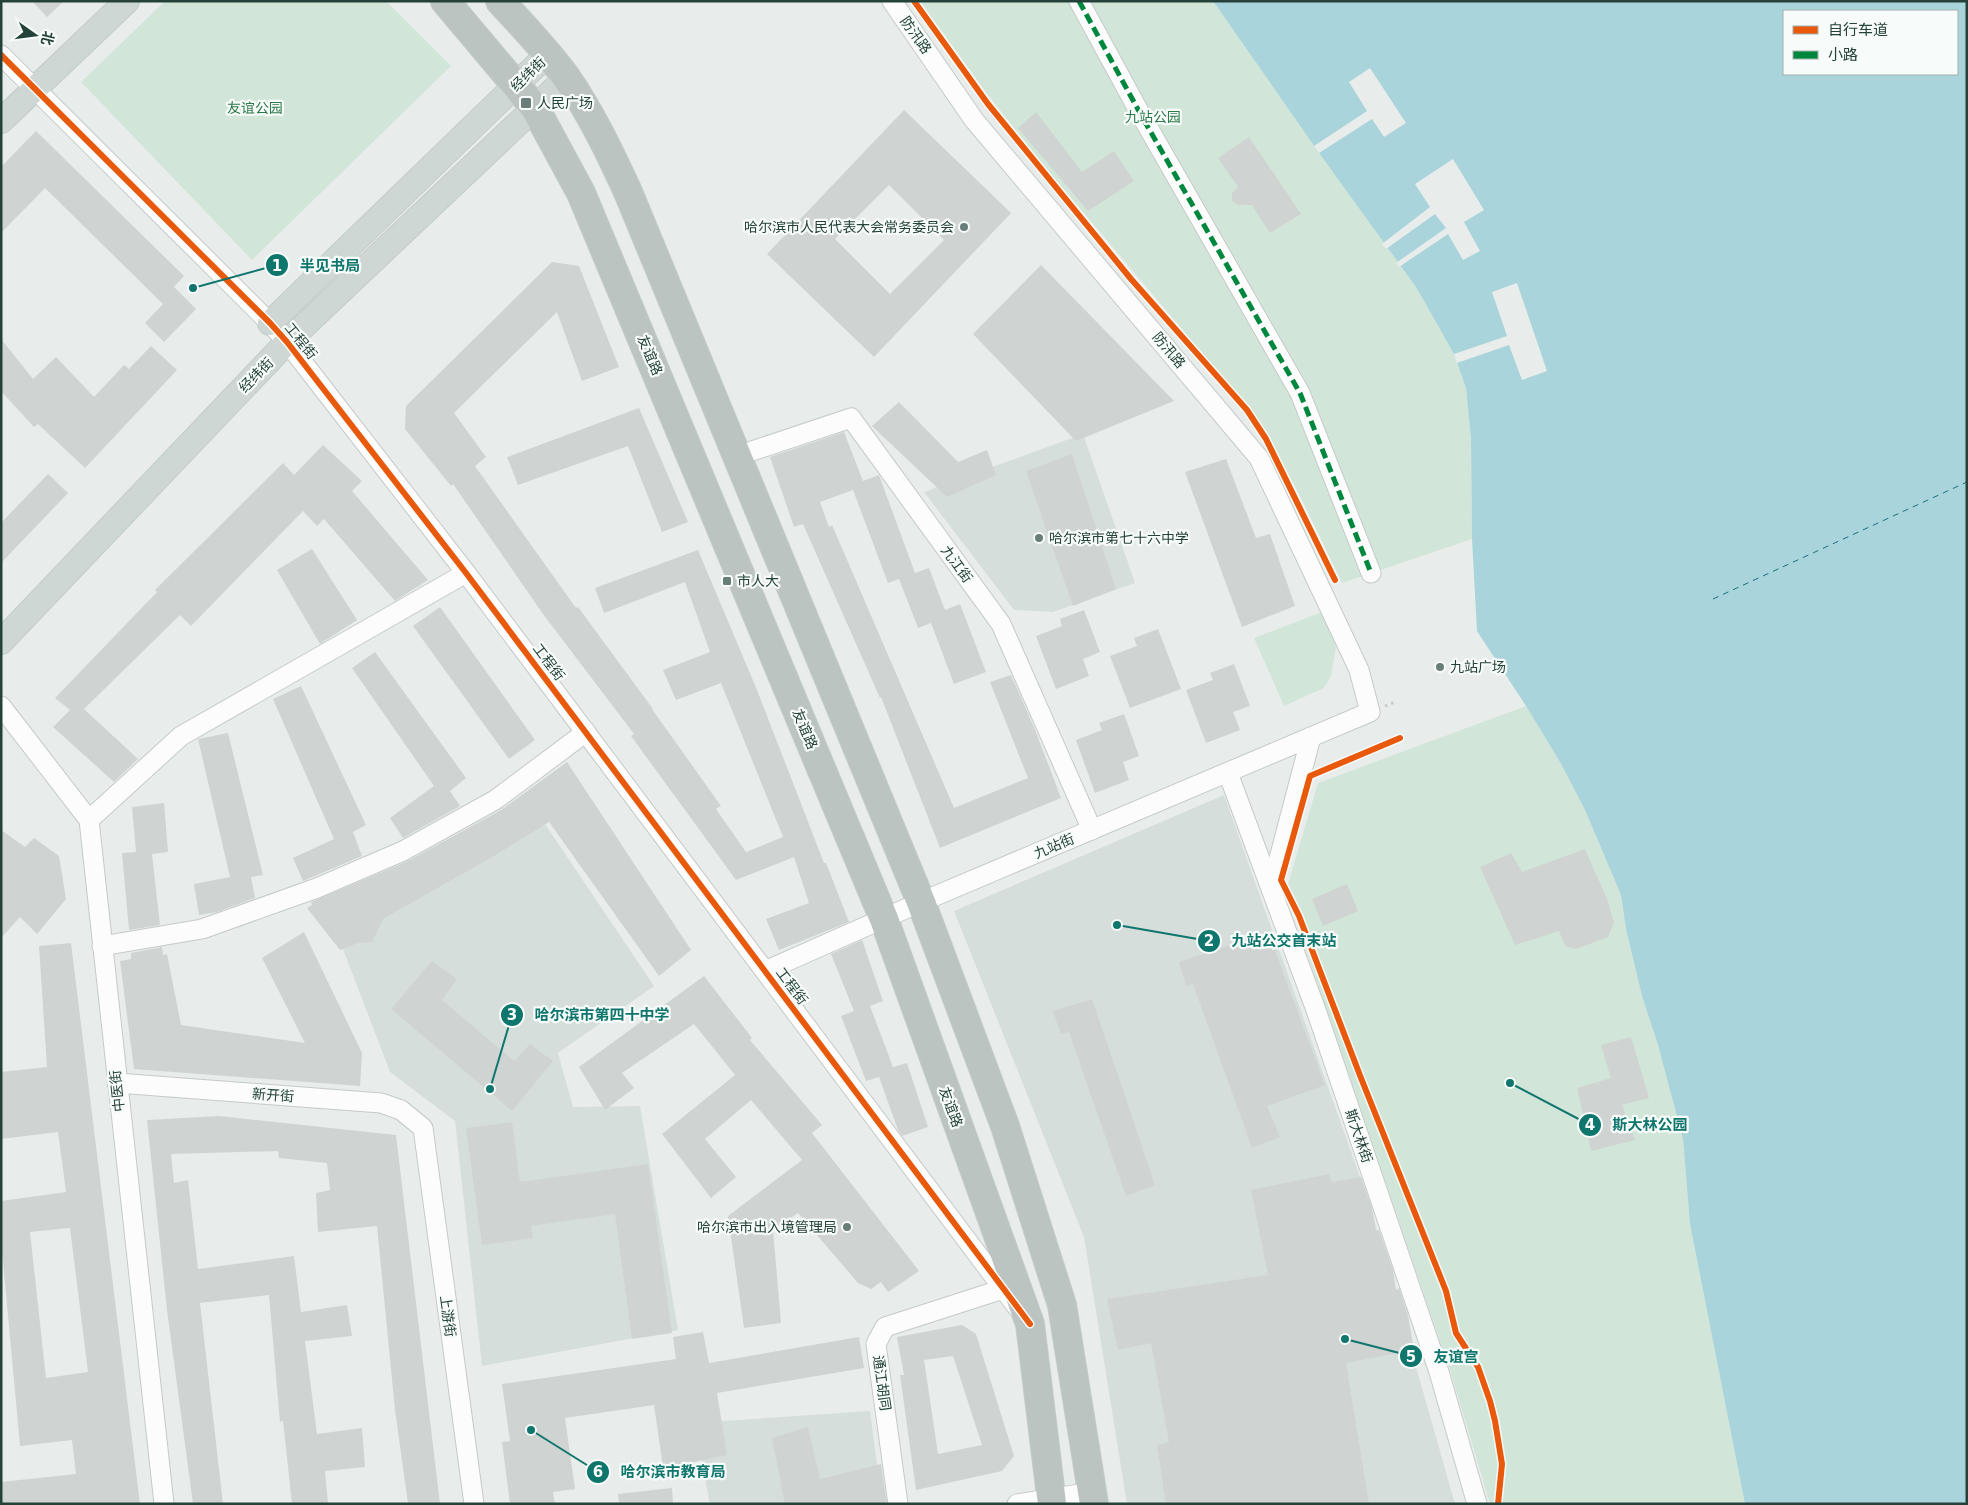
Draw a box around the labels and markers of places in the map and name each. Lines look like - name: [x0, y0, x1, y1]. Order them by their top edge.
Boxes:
- place label: 人民广场: [537, 95, 593, 111]
- marker: 人民广场: [519, 96, 533, 110]
- place label: 哈尔滨市人民代表大会常务委员会: [744, 219, 954, 235]
- marker: 哈尔滨市人民代表大会常务委员会: [958, 221, 970, 233]
- callout: 半见书局: [265, 250, 370, 280]
- place label: 哈尔滨市第七十六中学: [1049, 530, 1189, 546]
- marker: 哈尔滨市第七十六中学: [1033, 532, 1045, 544]
- place label: 市人大: [737, 573, 779, 589]
- marker: 市人大: [721, 575, 733, 587]
- place label: 九站广场: [1450, 659, 1506, 675]
- marker: 九站广场: [1434, 661, 1446, 673]
- callout: 九站公交首末站: [1197, 926, 1347, 956]
- callout: 哈尔滨市第四十中学: [500, 1000, 680, 1030]
- callout: 斯大林公园: [1577, 1110, 1697, 1140]
- place label: 哈尔滨市出入境管理局: [697, 1219, 837, 1235]
- marker: 哈尔滨市出入境管理局: [841, 1221, 853, 1233]
- callout: 友谊宫: [1399, 1341, 1489, 1371]
- callout: 哈尔滨市教育局: [585, 1457, 735, 1487]

